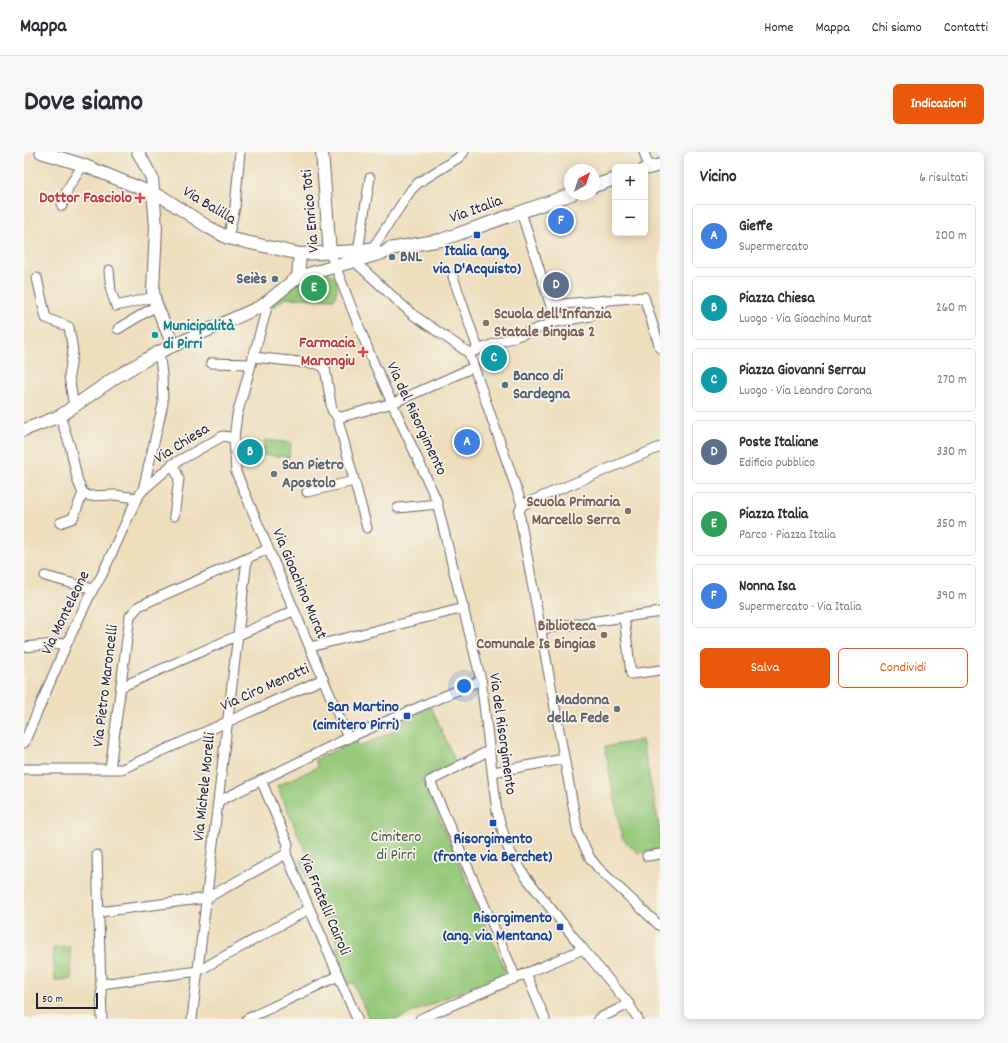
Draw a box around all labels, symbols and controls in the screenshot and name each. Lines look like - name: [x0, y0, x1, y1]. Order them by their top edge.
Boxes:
- text: Mappa: [20, 14, 66, 41]
- text: Home: [764, 18, 794, 38]
- text: Mappa: [816, 18, 850, 38]
- text: Chi siamo: [872, 18, 922, 38]
- text: Contatti: [944, 18, 988, 38]
- text: Dove siamo: [24, 84, 143, 124]
- button: Indicazioni: [893, 84, 984, 124]
- north arrow: [564, 164, 600, 200]
- map controls: [612, 164, 648, 236]
- button: +: [612, 164, 648, 200]
- text: Vicino: [700, 166, 737, 190]
- street label: Via Enrico Toti: [296, 168, 326, 254]
- text: 6 risultati: [919, 169, 968, 188]
- street label: Via Balilla: [178, 181, 241, 231]
- place label: Dottor Fasciolo: [39, 187, 132, 210]
- street label: Via Italia: [447, 190, 506, 230]
- marker: Dottor Fasciolo: [135, 193, 145, 203]
- button: −: [612, 200, 648, 236]
- pin: F: [548, 206, 574, 236]
- text: Gieffe: [739, 216, 773, 238]
- text: A: [710, 227, 718, 246]
- text: 200 m: [935, 227, 967, 246]
- marker: Italia (ang, via D'Acquisto): [472, 230, 482, 240]
- text: Supermercato: [739, 238, 808, 257]
- place label: Italia (ang, via D'Acquisto): [433, 240, 521, 281]
- place label: BNL: [400, 246, 422, 269]
- marker: BNL: [387, 252, 397, 262]
- place label: Seiès: [236, 268, 267, 291]
- pin: D: [543, 270, 569, 300]
- pin: E: [301, 273, 327, 303]
- marker: Seiès: [270, 274, 280, 284]
- text: Piazza Chiesa: [739, 288, 814, 310]
- text: B: [711, 299, 717, 318]
- text: 260 m: [936, 299, 967, 318]
- place label: Scuola dell'Infanzia Statale Bingias 2: [494, 303, 613, 344]
- text: Luogo · Via Gioachino Murat: [739, 310, 872, 329]
- place label: Municipalità di Pirri: [163, 315, 235, 356]
- marker: Scuola dell'Infanzia Statale Bingias 2: [481, 318, 491, 328]
- marker: Municipalità di Pirri: [150, 330, 160, 340]
- place label: Farmacia Marongiu: [299, 332, 356, 373]
- pin: C: [481, 343, 507, 373]
- marker: Farmacia Marongiu: [358, 347, 368, 357]
- street label: Via del Risorgimento: [380, 359, 452, 479]
- text: Piazza Giovanni Serrau: [739, 360, 866, 382]
- place label: Banco di Sardegna: [513, 365, 571, 406]
- text: C: [711, 371, 717, 390]
- text: 270 m: [937, 371, 967, 390]
- marker: Banco di Sardegna: [500, 380, 510, 390]
- text: Luogo · Via Leandro Corona: [739, 382, 872, 401]
- street label: Via Chiesa: [150, 418, 214, 470]
- pin: A: [454, 427, 480, 457]
- text: Poste Italiane: [739, 432, 818, 454]
- pin: B: [237, 437, 263, 467]
- text: D: [711, 443, 717, 462]
- text: 330 m: [936, 443, 967, 462]
- place label: San Pietro Apostolo: [282, 454, 344, 495]
- text: Edificio pubblico: [739, 454, 815, 473]
- marker: San Pietro Apostolo: [269, 469, 279, 479]
- place label: Scuola Primaria Marcello Serra: [527, 491, 621, 532]
- text: Piazza Italia: [739, 504, 808, 526]
- marker: Scuola Primaria Marcello Serra: [623, 506, 633, 516]
- text: E: [711, 515, 717, 534]
- text: 350 m: [936, 515, 967, 534]
- street label: Via Gioachino Murat: [265, 525, 333, 643]
- text: Parco · Piazza Italia: [739, 526, 836, 545]
- street label: Via Monteleone: [36, 567, 96, 659]
- text: Nonna Isa: [739, 576, 795, 598]
- text: F: [711, 587, 717, 606]
- text: 390 m: [936, 587, 967, 606]
- text: Supermercato · Via Italia: [739, 598, 861, 617]
- place label: Biblioteca Comunale Is Bingias: [476, 615, 597, 656]
- street label: Via Pietro Maroncelli: [87, 623, 125, 748]
- marker: Biblioteca Comunale Is Bingias: [599, 630, 609, 640]
- button: Salva: [700, 648, 830, 688]
- button: Condividi: [838, 648, 968, 688]
- street label: Via Ciro Menotti: [217, 658, 313, 718]
- street label: Via del Risorgimento: [482, 672, 522, 796]
- your location: [454, 676, 474, 696]
- place label: Madonna della Fede: [547, 689, 610, 730]
- place label: San Martino (cimitero Pirri): [313, 696, 399, 737]
- marker: Madonna della Fede: [612, 704, 622, 714]
- marker: San Martino (cimitero Pirri): [402, 711, 412, 721]
- street label: Via Michele Morelli: [188, 731, 222, 843]
- marker: Risorgimento (fronte via Berchet): [488, 818, 498, 828]
- park label: Cimitero di Pirri: [371, 826, 421, 867]
- place label: Risorgimento (fronte via Berchet): [434, 828, 552, 869]
- street label: Via Fratelli Cairoli: [292, 851, 356, 959]
- place label: Risorgimento (ang. via Mentana): [443, 907, 552, 948]
- marker: Risorgimento (ang. via Mentana): [555, 922, 565, 932]
- scale bar: [36, 991, 98, 1010]
- text: 50 m: [42, 992, 63, 1008]

